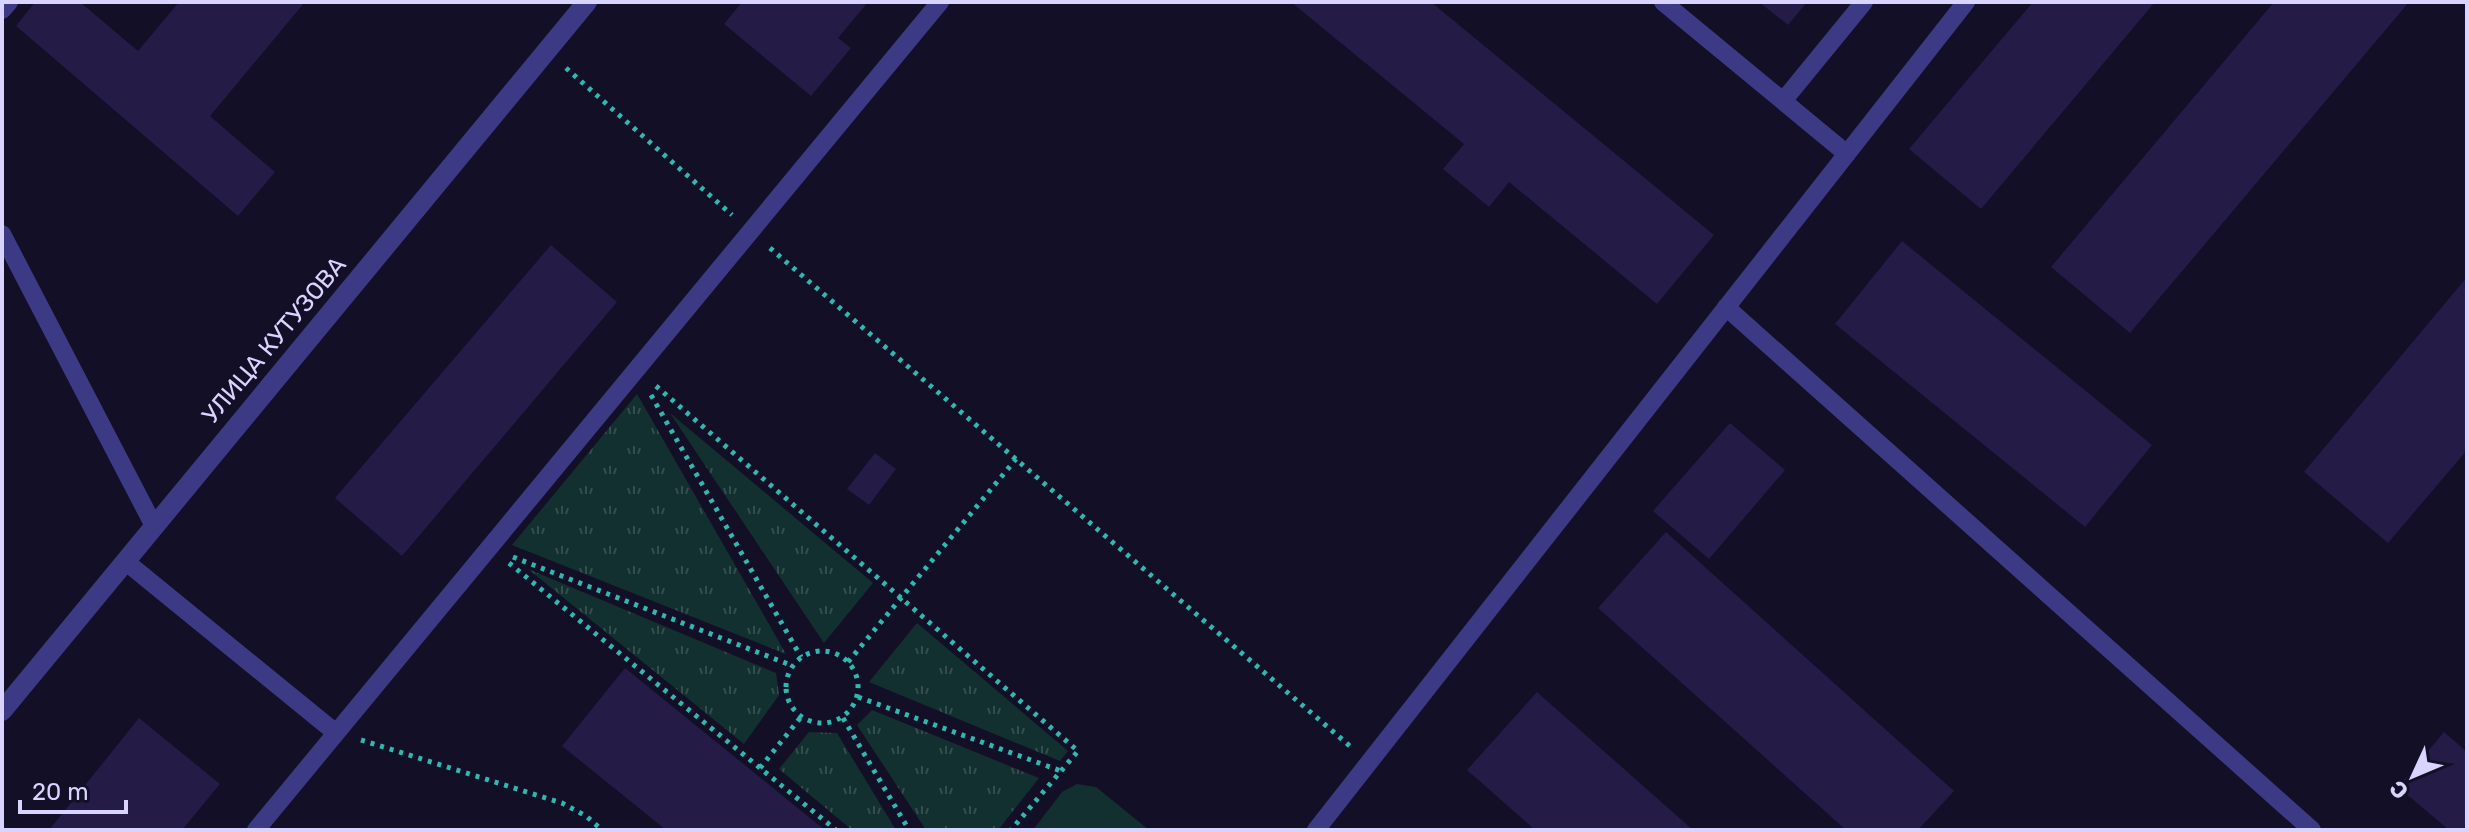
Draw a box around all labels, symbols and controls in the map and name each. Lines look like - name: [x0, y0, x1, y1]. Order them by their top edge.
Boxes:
- street label: УЛИЦА КУТУЗОВА: [196, 251, 352, 429]
- north arrow: [2373, 736, 2453, 816]
- scale bar: [20, 764, 126, 814]
- text: С: [2384, 775, 2414, 804]
- text: 20 m: [32, 778, 89, 806]

